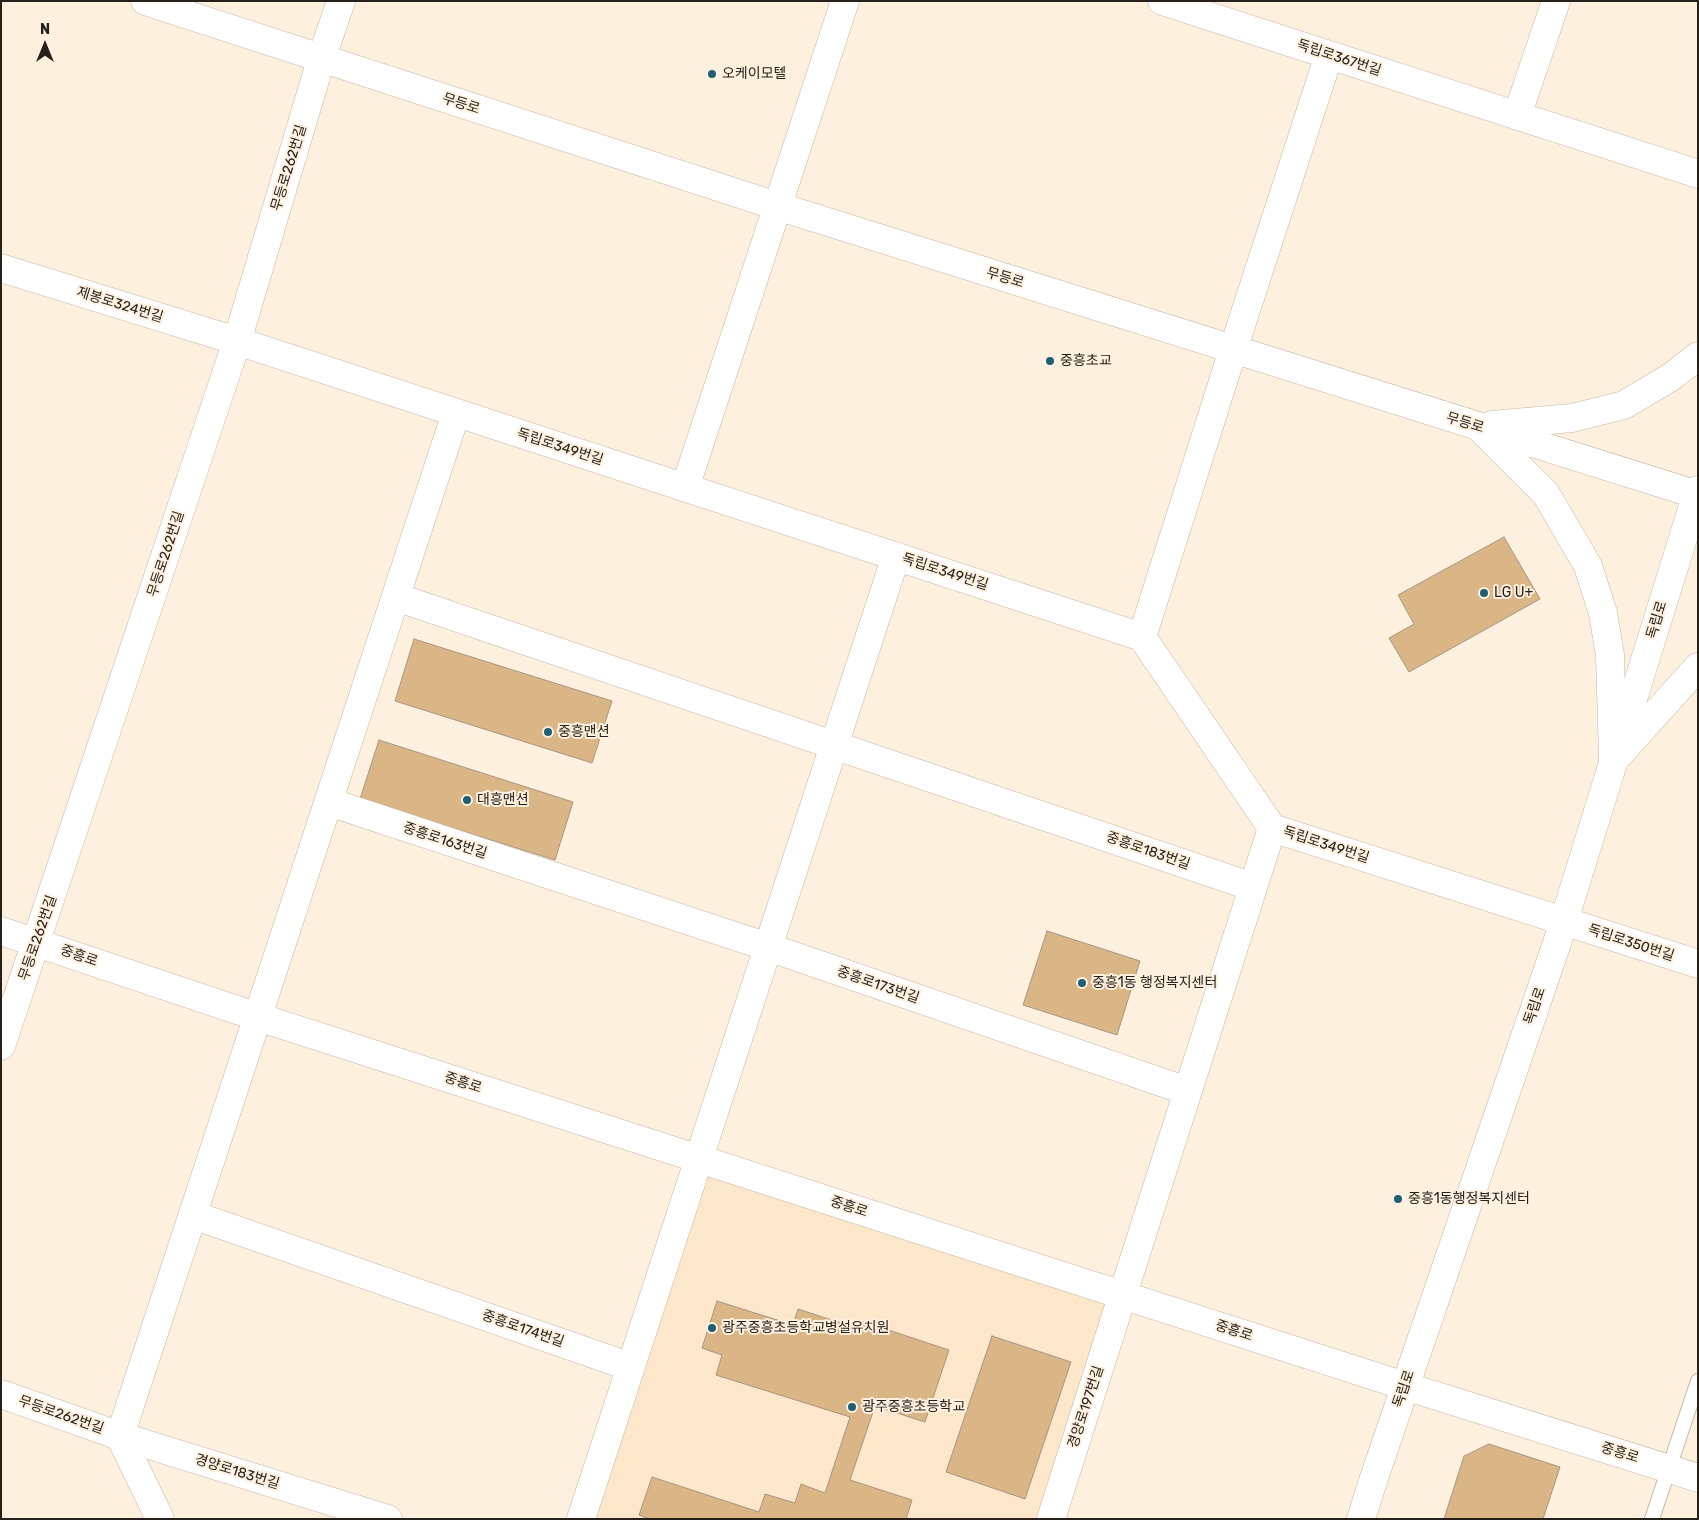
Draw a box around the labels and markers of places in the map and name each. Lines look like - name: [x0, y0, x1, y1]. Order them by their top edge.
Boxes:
- place label: 오케이모텔: [722, 66, 786, 82]
- marker: 오케이모텔: [706, 68, 718, 80]
- place label: 중흥초교: [1060, 353, 1112, 369]
- marker: 중흥초교: [1044, 355, 1056, 367]
- place label: LG U+: [1494, 585, 1533, 601]
- marker: LG U+: [1478, 587, 1490, 599]
- place label: 중흥맨션: [558, 724, 610, 740]
- marker: 중흥맨션: [542, 726, 554, 738]
- place label: 대흥맨션: [477, 792, 529, 808]
- marker: 대흥맨션: [461, 794, 473, 806]
- place label: 중흥1동 행정복지센터: [1092, 975, 1217, 991]
- marker: 중흥1동 행정복지센터: [1076, 977, 1088, 989]
- place label: 중흥1동행정복지센터: [1408, 1191, 1530, 1207]
- marker: 중흥1동행정복지센터: [1392, 1193, 1404, 1205]
- place label: 광주중흥초등학교병설유치원: [722, 1320, 889, 1336]
- marker: 광주중흥초등학교병설유치원: [706, 1322, 718, 1334]
- place label: 광주중흥초등학교: [862, 1399, 965, 1415]
- marker: 광주중흥초등학교: [846, 1401, 858, 1413]

